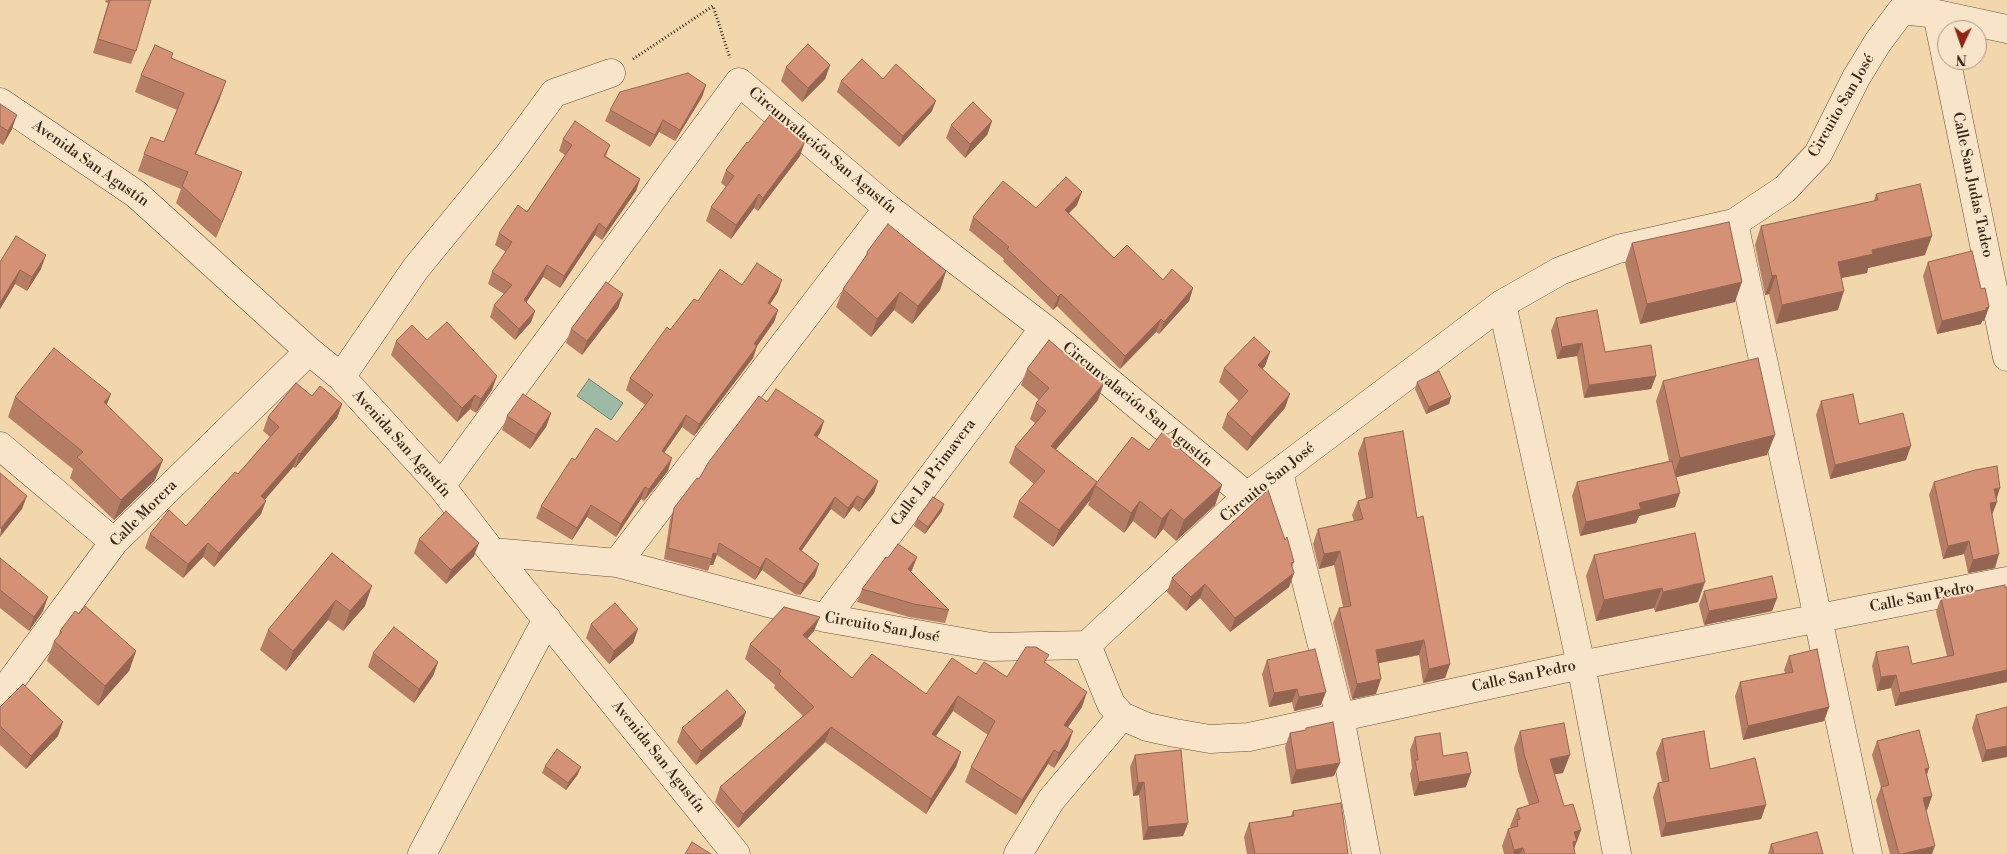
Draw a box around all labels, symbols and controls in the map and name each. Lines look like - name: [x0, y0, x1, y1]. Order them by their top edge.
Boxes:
- north arrow: [1937, 20, 1987, 70]
- text: N: [1955, 50, 1967, 68]
- street label: Circuito San José: [1805, 51, 1879, 161]
- street label: Circunvalación San Agustín: [744, 84, 900, 218]
- street label: Calle San Judas Tadeo: [1948, 111, 1996, 259]
- street label: Avenida San Agustín: [28, 117, 152, 211]
- street label: Circunvalación San Agustín: [1058, 339, 1216, 471]
- street label: Avenida San Agustín: [348, 386, 454, 502]
- street label: Calle La Primavera: [888, 416, 980, 530]
- street label: Circuito San José: [1217, 439, 1319, 527]
- street label: Calle Morera: [107, 477, 181, 551]
- street label: Calle San Pedro: [1868, 579, 1976, 617]
- street label: Circuito San José: [823, 609, 941, 647]
- street label: Calle San Pedro: [1470, 657, 1578, 697]
- street label: Avenida San Agustín: [607, 697, 709, 817]

